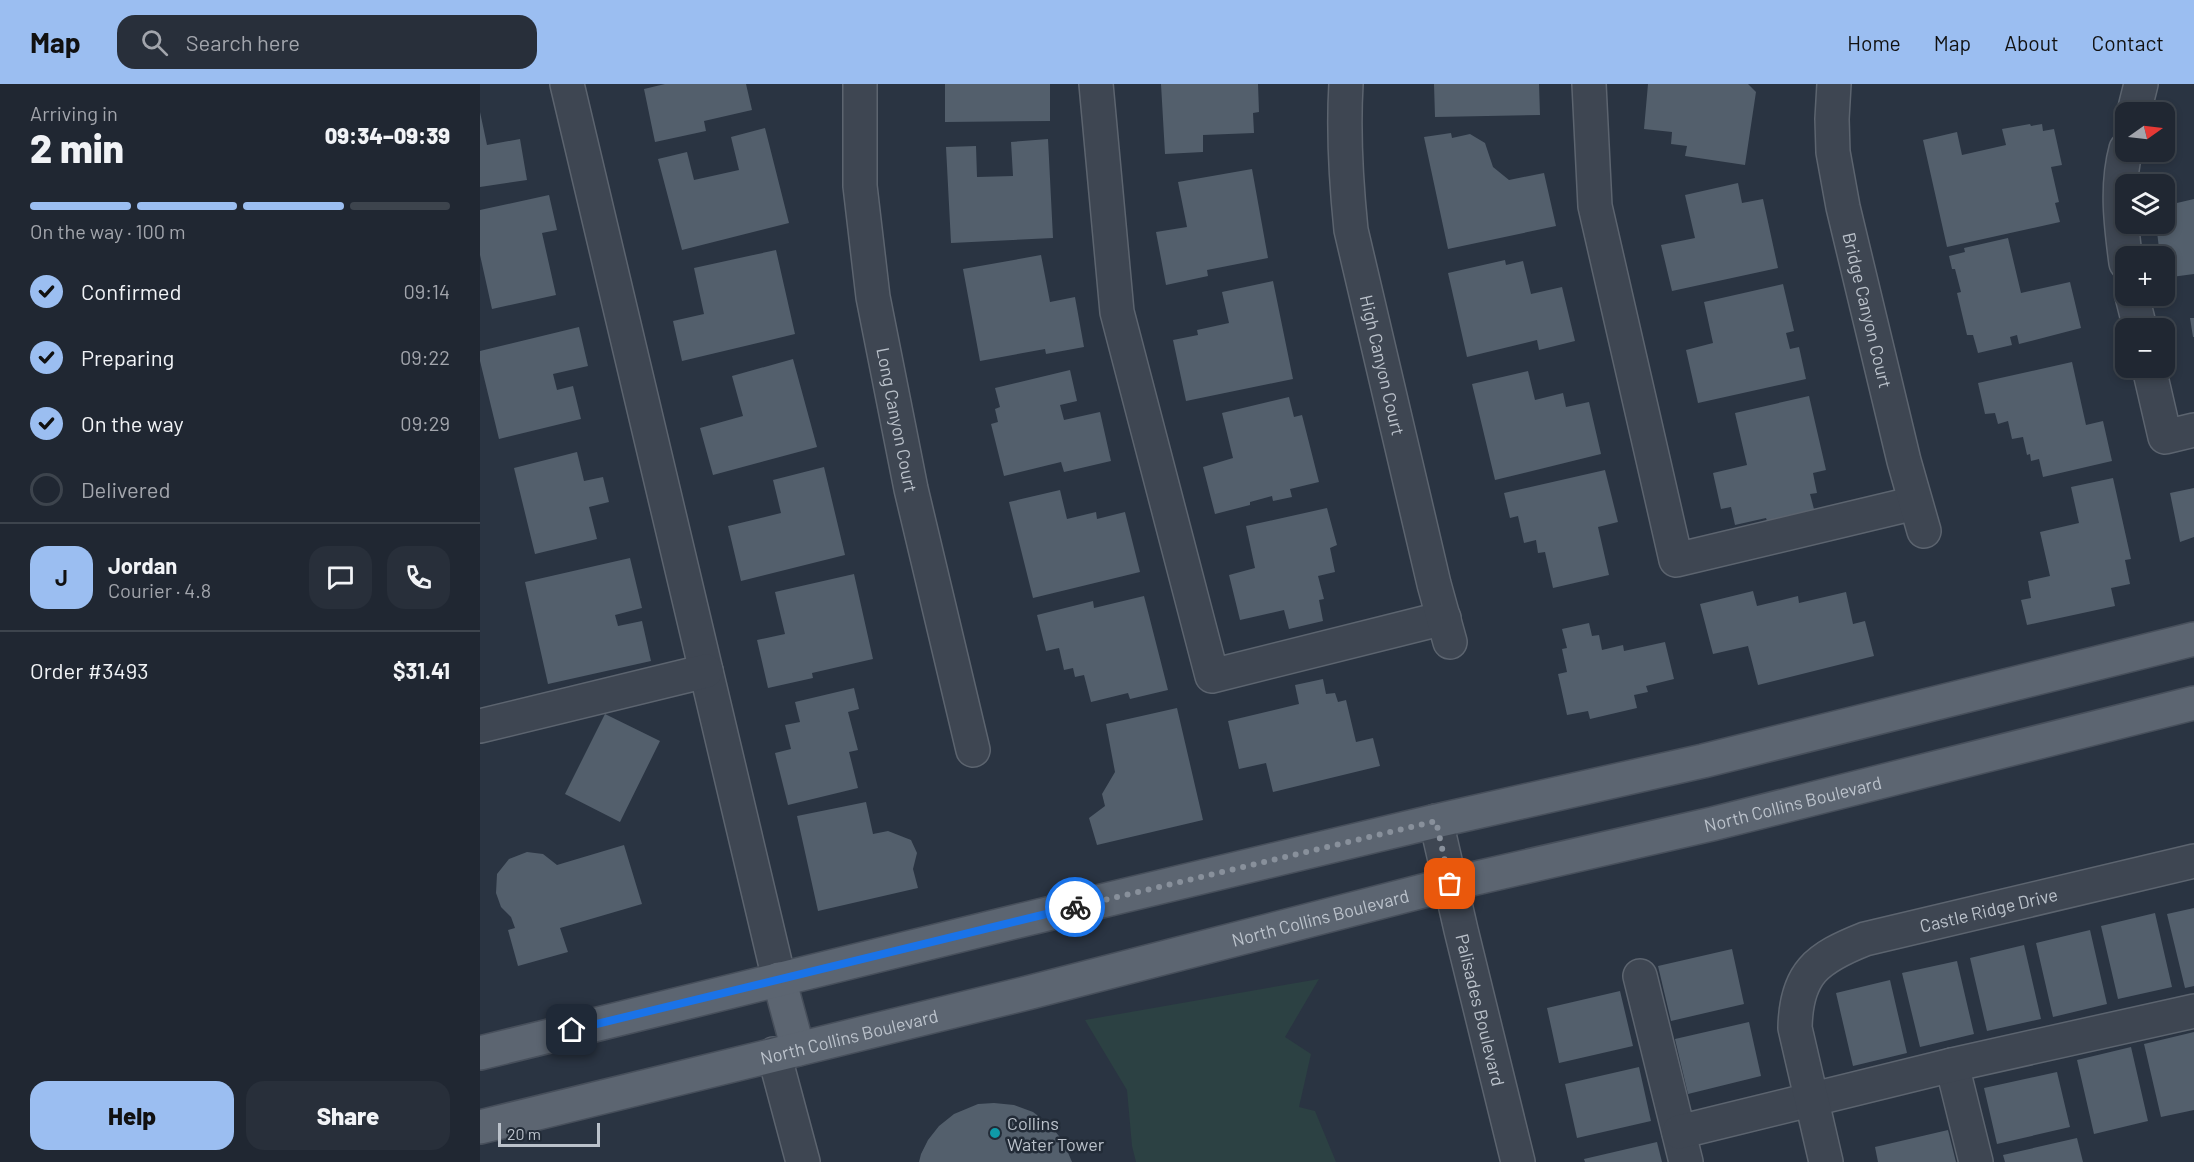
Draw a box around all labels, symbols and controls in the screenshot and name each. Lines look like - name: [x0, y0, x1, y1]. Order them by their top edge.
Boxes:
- search box: [117, 15, 537, 69]
- text: Map: [30, 25, 81, 59]
- icon: search: [138, 26, 171, 59]
- text: Search here: [186, 29, 300, 55]
- text: Home: [1847, 30, 1901, 55]
- text: Map: [1934, 30, 1971, 55]
- text: About: [2004, 30, 2059, 55]
- text: Contact: [2092, 30, 2164, 55]
- text: Arriving in: [30, 101, 118, 125]
- north arrow: [2115, 102, 2175, 162]
- map controls: [2115, 102, 2175, 378]
- text: 09:34–09:39: [325, 122, 450, 148]
- text: 2 min: [30, 124, 124, 171]
- button: layers: [2115, 174, 2175, 234]
- text: On the way · 100 m: [30, 219, 186, 243]
- street label: Bridge Canyon Court: [1838, 230, 1897, 390]
- button: +: [2115, 246, 2175, 306]
- icon: check: [30, 275, 63, 308]
- text: Confirmed: [81, 278, 181, 304]
- text: 09:14: [403, 279, 450, 303]
- street label: High Canyon Court: [1356, 293, 1410, 438]
- button: −: [2115, 318, 2175, 378]
- icon: check: [30, 341, 63, 374]
- text: Preparing: [81, 344, 174, 370]
- text: 09:22: [400, 345, 450, 369]
- street label: Long Canyon Court: [872, 345, 922, 494]
- icon: check: [30, 407, 63, 440]
- text: On the way: [81, 410, 184, 436]
- text: 09:29: [400, 411, 450, 435]
- text: Delivered: [81, 476, 170, 502]
- button: chat: [309, 546, 372, 609]
- button: phone: [387, 546, 450, 609]
- text: Jordan: [108, 552, 177, 578]
- text: J: [55, 564, 68, 590]
- text: Courier · 4.8: [108, 578, 211, 602]
- text: Order #3493: [30, 657, 148, 683]
- text: $31.41: [393, 657, 450, 683]
- street label: North Collins Boulevard: [1702, 771, 1884, 837]
- pin: [1424, 858, 1475, 909]
- icon: bag: [1433, 867, 1466, 900]
- courier: [1045, 877, 1105, 937]
- street label: Castle Ridge Drive: [1917, 883, 2060, 937]
- street label: North Collins Boulevard: [1229, 884, 1411, 951]
- icon: bike: [1059, 891, 1092, 924]
- street label: Palisades Boulevard: [1451, 931, 1510, 1088]
- pin: [546, 1004, 597, 1055]
- street label: North Collins Boulevard: [758, 1004, 940, 1069]
- icon: home: [555, 1013, 588, 1046]
- button: Help: [30, 1081, 234, 1150]
- button: Share: [246, 1081, 450, 1150]
- place label: Collins Water Tower: [1007, 1112, 1105, 1155]
- scale bar: [498, 1120, 600, 1148]
- text: 20 m: [507, 1124, 541, 1143]
- marker: Collins Water Tower: [988, 1126, 1002, 1140]

